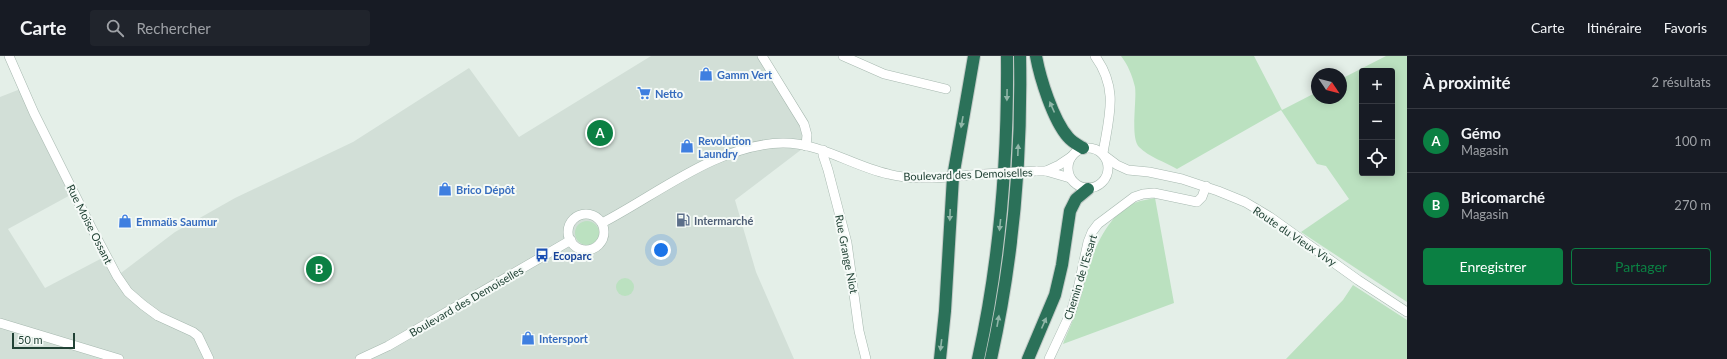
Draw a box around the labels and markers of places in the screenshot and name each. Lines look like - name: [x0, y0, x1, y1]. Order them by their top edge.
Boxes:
- shop icon: Gamm Vert: [698, 66, 714, 82]
- place label: Gamm Vert: [717, 68, 773, 81]
- supermarket icon: Netto: [636, 85, 652, 101]
- place label: Netto: [655, 87, 683, 100]
- pin: A: [587, 118, 613, 148]
- place label: Revolution Laundry: [698, 134, 751, 160]
- shop icon: Revolution Laundry: [679, 138, 695, 154]
- shop icon: Brico Dépôt: [437, 181, 453, 197]
- place label: Brico Dépôt: [456, 183, 516, 196]
- fuel station icon: Intermarché: [675, 212, 691, 228]
- shop icon: Emmaüs Saumur: [117, 213, 133, 229]
- place label: Intermarché: [694, 214, 754, 227]
- place label: Emmaüs Saumur: [136, 215, 218, 228]
- bus stop icon: Ecoparc: [534, 247, 550, 263]
- place label: Ecoparc: [553, 249, 592, 262]
- pin: B: [306, 254, 332, 284]
- shop icon: Intersport: [520, 330, 536, 346]
- place label: Intersport: [539, 332, 589, 345]

